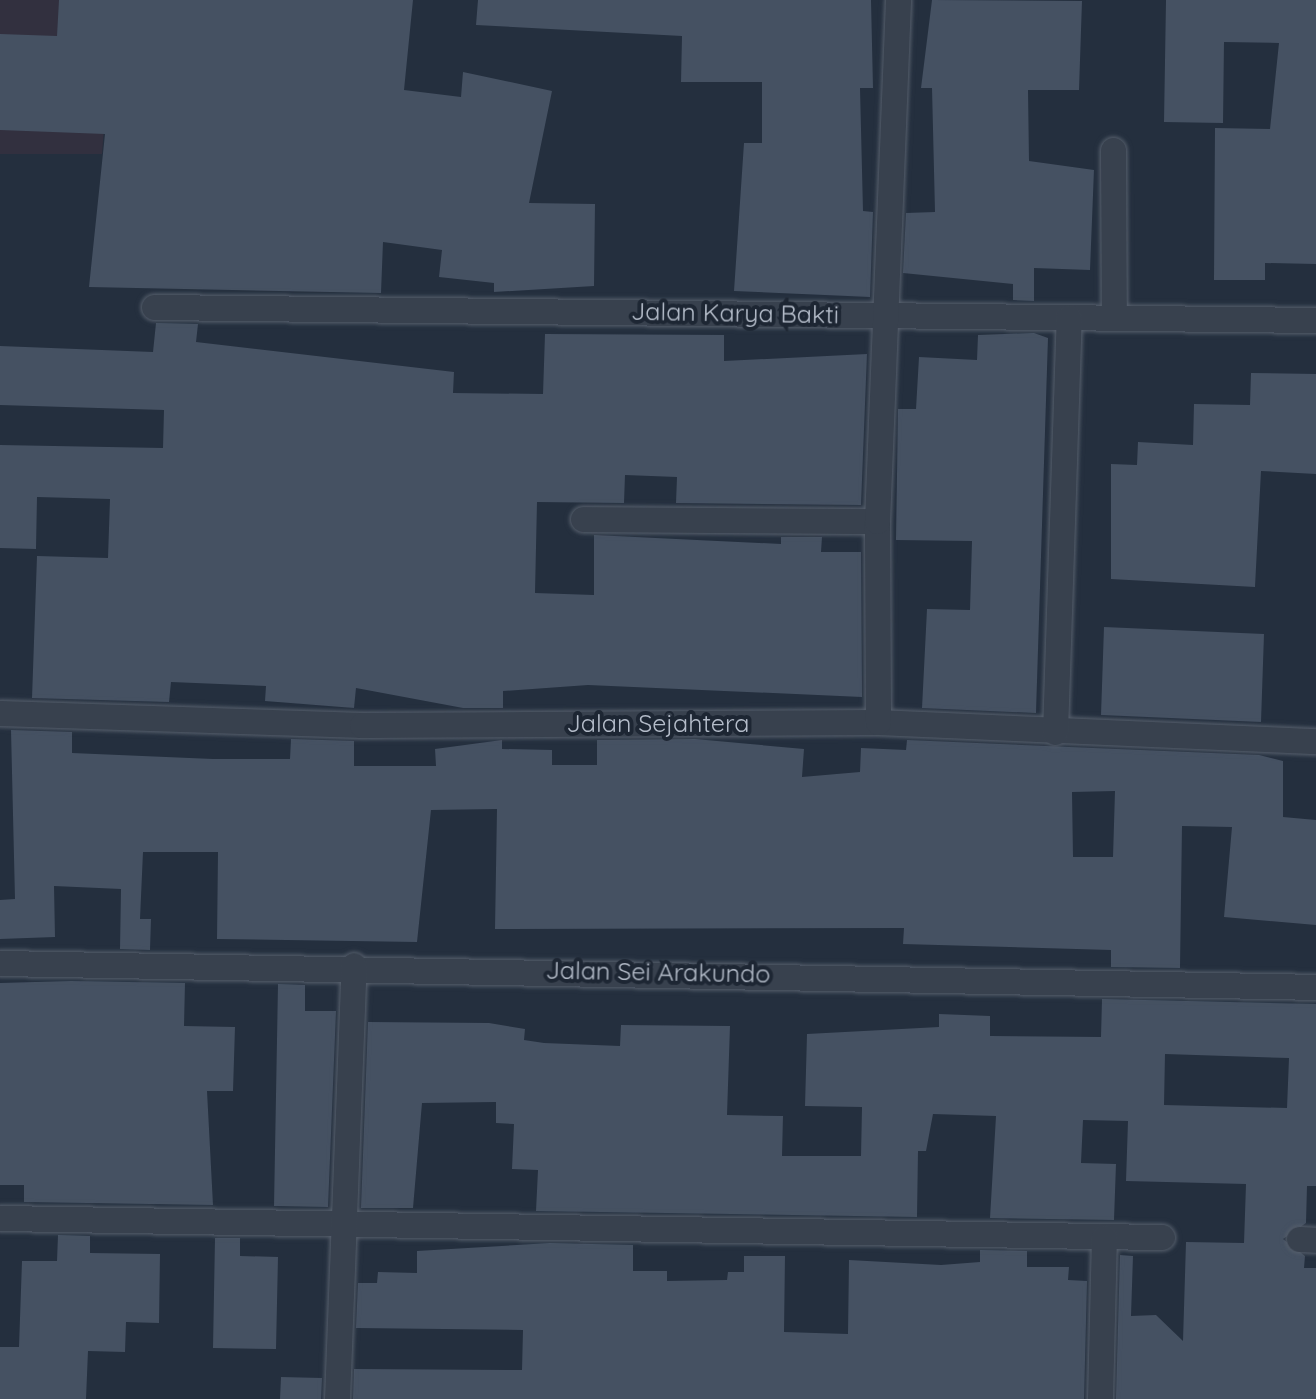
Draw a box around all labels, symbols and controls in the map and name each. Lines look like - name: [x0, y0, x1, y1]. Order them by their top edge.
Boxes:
- street label: Jalan Karya Bakti: [631, 296, 839, 330]
- street label: Jalan Sejahtera: [567, 708, 749, 738]
- street label: Jalan Sei Arakundo: [545, 955, 771, 989]

